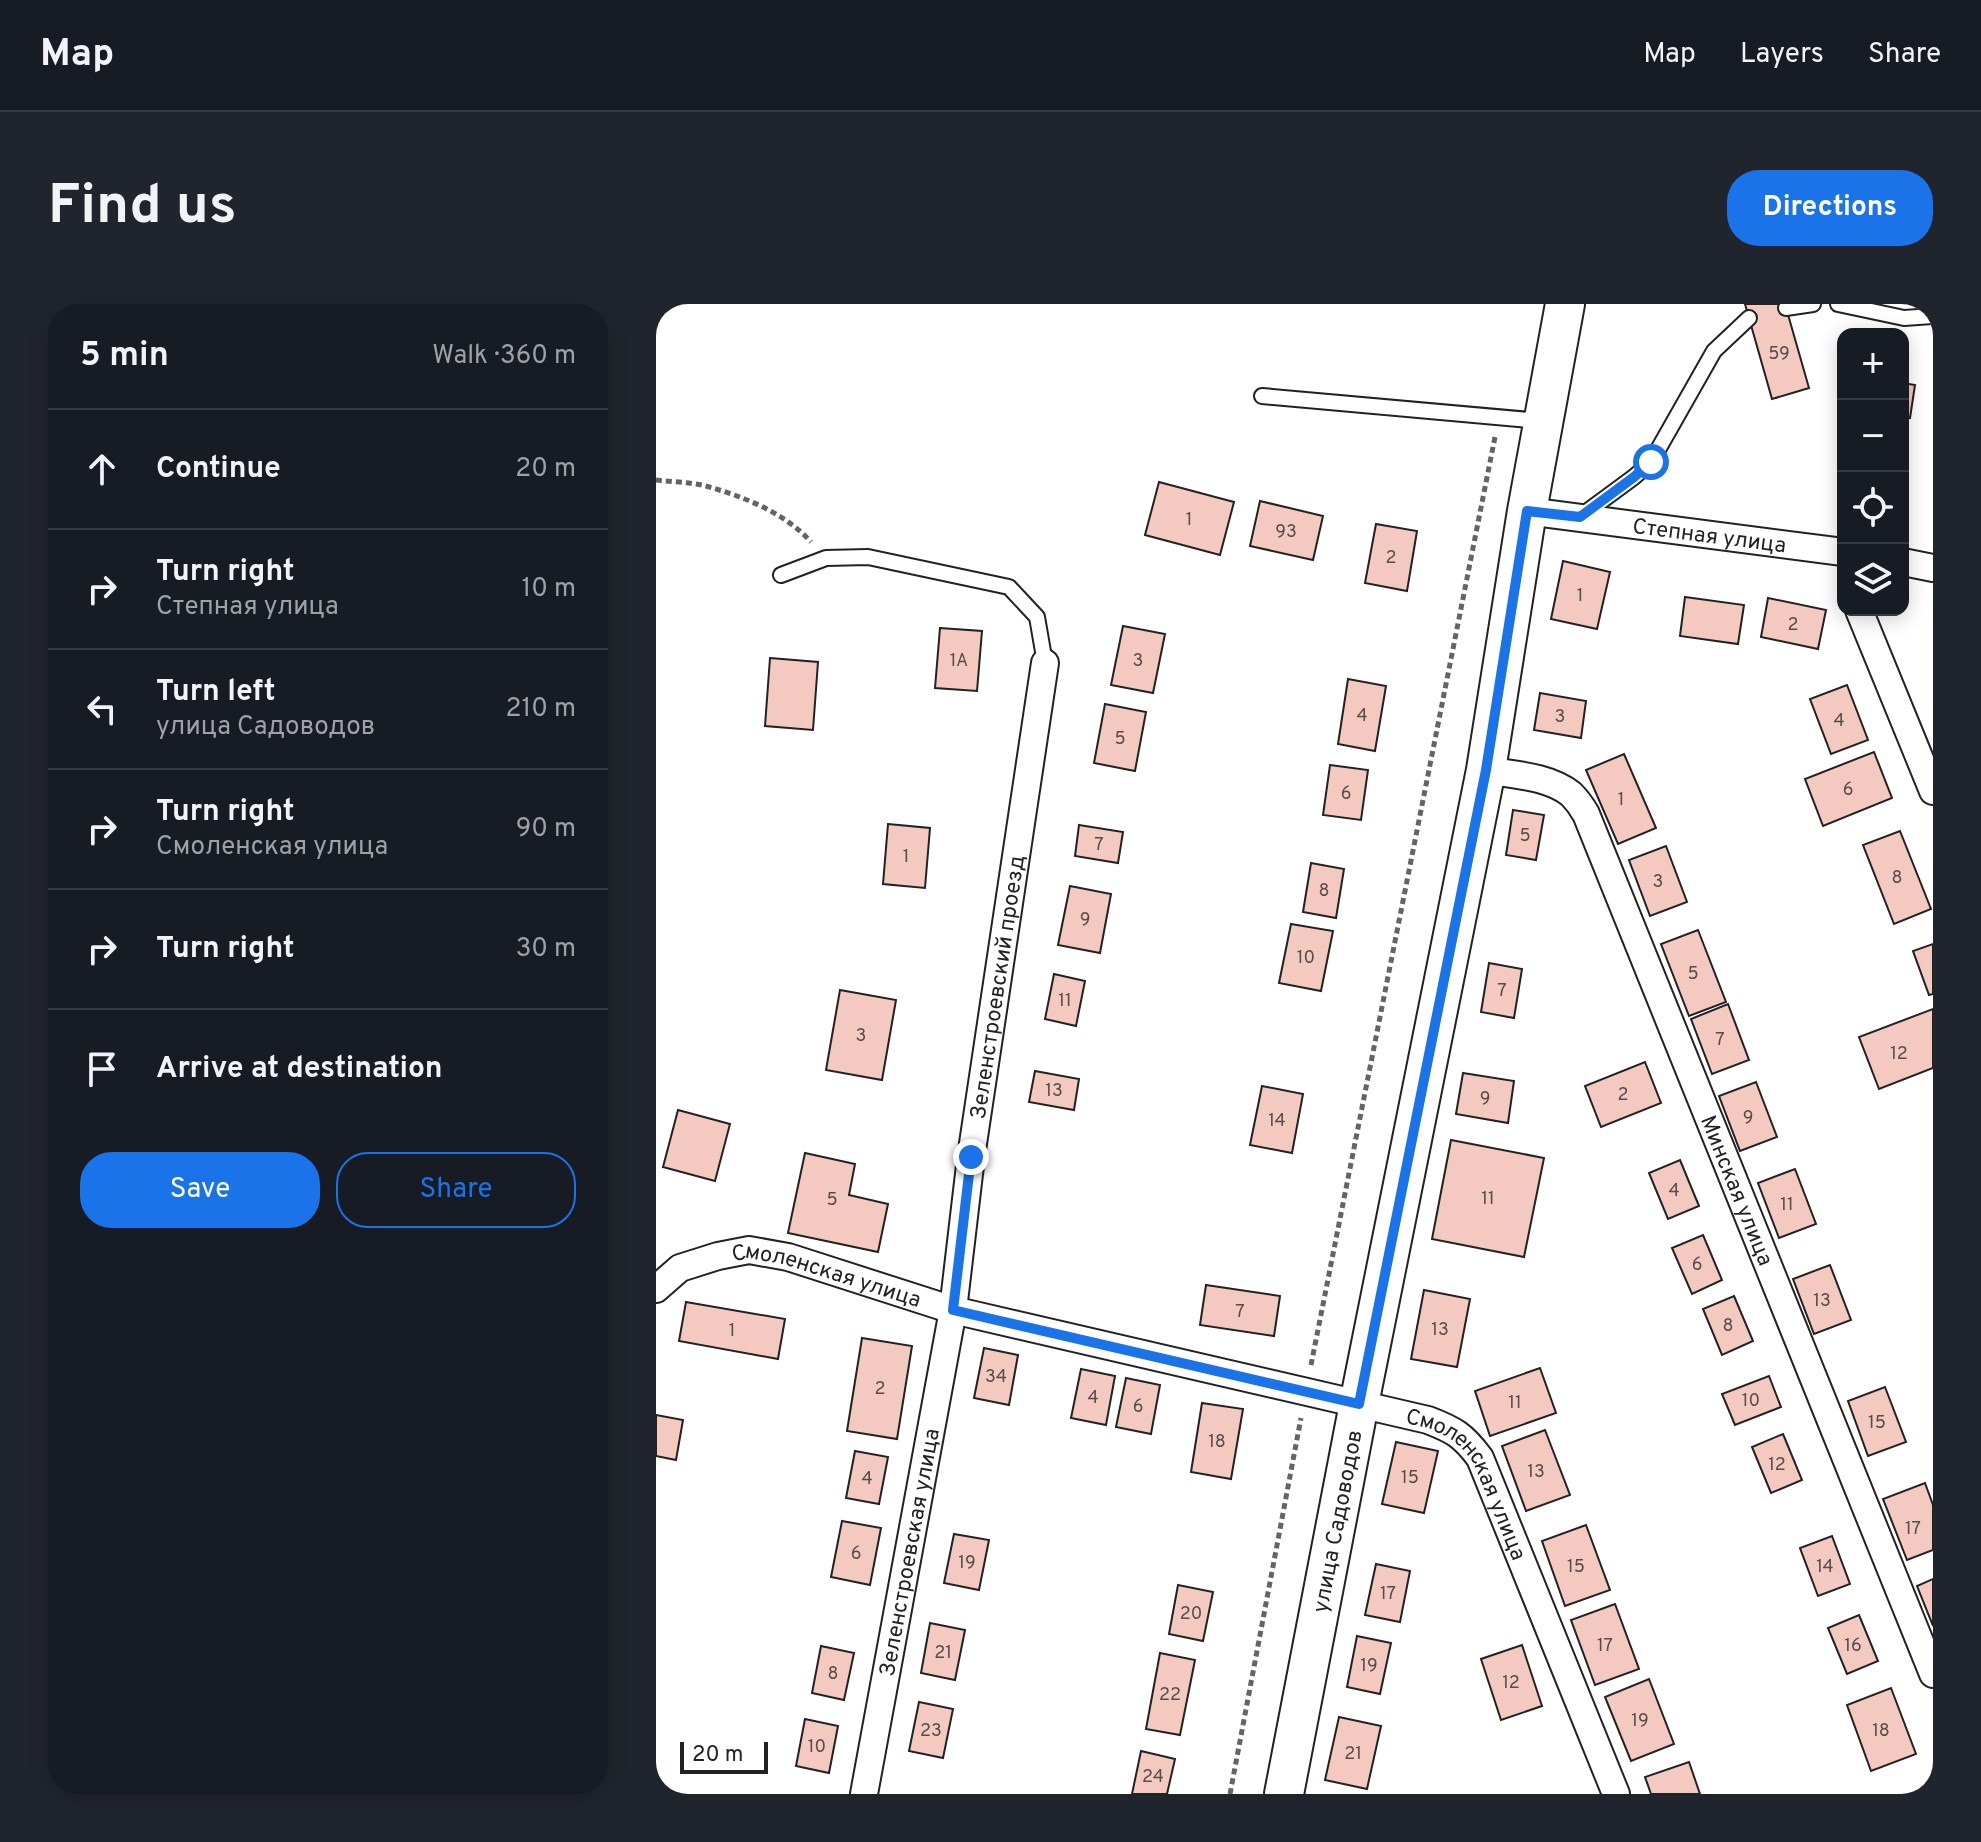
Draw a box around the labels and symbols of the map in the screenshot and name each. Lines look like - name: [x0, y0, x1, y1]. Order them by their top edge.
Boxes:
- house number: 59: [1768, 343, 1790, 366]
- route start: [1633, 444, 1669, 480]
- house number: 1: [1186, 509, 1192, 532]
- street label: Степная улица: [1631, 514, 1788, 560]
- house number: 93: [1275, 521, 1297, 544]
- house number: 2: [1385, 547, 1397, 570]
- house number: 1: [1577, 585, 1583, 608]
- house number: 2: [1787, 614, 1799, 637]
- house number: 1А: [950, 650, 968, 673]
- house number: 3: [1133, 650, 1143, 673]
- house number: 4: [1356, 705, 1368, 728]
- house number: 3: [1555, 706, 1565, 729]
- house number: 4: [1833, 710, 1845, 733]
- house number: 5: [1114, 728, 1126, 751]
- house number: 6: [1843, 779, 1853, 802]
- house number: 6: [1341, 783, 1351, 806]
- house number: 1: [1618, 789, 1624, 812]
- house number: 5: [1519, 825, 1531, 848]
- house number: 7: [1094, 834, 1104, 857]
- house number: 1: [903, 846, 909, 869]
- street label: Зеленстроевский проезд: [966, 854, 1032, 1121]
- house number: 8: [1892, 867, 1903, 890]
- house number: 3: [1653, 871, 1663, 894]
- house number: 8: [1319, 880, 1330, 903]
- house number: 9: [1080, 909, 1090, 932]
- house number: 10: [1297, 947, 1315, 970]
- house number: 5: [1687, 963, 1699, 986]
- house number: 7: [1497, 980, 1507, 1003]
- house number: 11: [1058, 990, 1072, 1013]
- house number: 3: [856, 1025, 866, 1048]
- house number: 7: [1715, 1029, 1725, 1052]
- house number: 12: [1890, 1043, 1908, 1066]
- house number: 13: [1045, 1080, 1063, 1103]
- house number: 2: [1617, 1084, 1629, 1107]
- house number: 9: [1480, 1088, 1490, 1111]
- house number: 9: [1743, 1107, 1753, 1130]
- house number: 14: [1268, 1110, 1286, 1133]
- street label: Минская улица: [1693, 1112, 1778, 1270]
- route end: [953, 1139, 989, 1175]
- house number: 4: [1668, 1180, 1680, 1203]
- house number: 11: [1481, 1188, 1495, 1211]
- house number: 5: [826, 1189, 838, 1212]
- house number: 11: [1780, 1194, 1794, 1217]
- street label: Смоленская улица: [730, 1239, 924, 1315]
- house number: 6: [1692, 1254, 1702, 1277]
- house number: 13: [1813, 1290, 1831, 1313]
- house number: 7: [1235, 1301, 1245, 1324]
- house number: 8: [1723, 1315, 1734, 1338]
- house number: 13: [1431, 1319, 1449, 1342]
- house number: 1: [729, 1320, 735, 1343]
- house number: 34: [985, 1366, 1007, 1389]
- house number: 2: [874, 1378, 886, 1401]
- house number: 4: [1087, 1387, 1099, 1410]
- house number: 10: [1742, 1390, 1760, 1413]
- house number: 11: [1508, 1392, 1522, 1415]
- house number: 6: [1133, 1396, 1143, 1419]
- street label: Смоленская улица: [1403, 1404, 1531, 1565]
- house number: 15: [1868, 1412, 1886, 1435]
- street label: Зеленстроевская улица: [875, 1426, 947, 1679]
- street label: улица Садоводов: [1308, 1428, 1370, 1615]
- house number: 18: [1208, 1431, 1226, 1454]
- house number: 12: [1768, 1454, 1786, 1477]
- house number: 13: [1527, 1461, 1545, 1484]
- house number: 15: [1401, 1467, 1419, 1490]
- house number: 4: [861, 1468, 873, 1491]
- house number: 17: [1905, 1518, 1921, 1541]
- house number: 6: [851, 1543, 861, 1566]
- house number: 19: [958, 1552, 976, 1575]
- house number: 15: [1567, 1556, 1585, 1579]
- house number: 14: [1816, 1556, 1834, 1579]
- house number: 17: [1380, 1583, 1396, 1606]
- house number: 20: [1180, 1603, 1202, 1626]
- house number: 17: [1597, 1635, 1613, 1658]
- house number: 16: [1844, 1635, 1862, 1658]
- house number: 21: [934, 1642, 952, 1665]
- house number: 19: [1360, 1655, 1378, 1678]
- house number: 8: [828, 1663, 839, 1686]
- house number: 12: [1502, 1672, 1520, 1695]
- house number: 22: [1159, 1684, 1181, 1707]
- house number: 19: [1631, 1710, 1649, 1733]
- house number: 23: [920, 1720, 942, 1743]
- house number: 18: [1872, 1720, 1890, 1743]
- house number: 10: [808, 1736, 826, 1759]
- scale bar: [680, 1738, 768, 1774]
- house number: 21: [1344, 1743, 1362, 1766]
- house number: 24: [1142, 1766, 1164, 1789]

